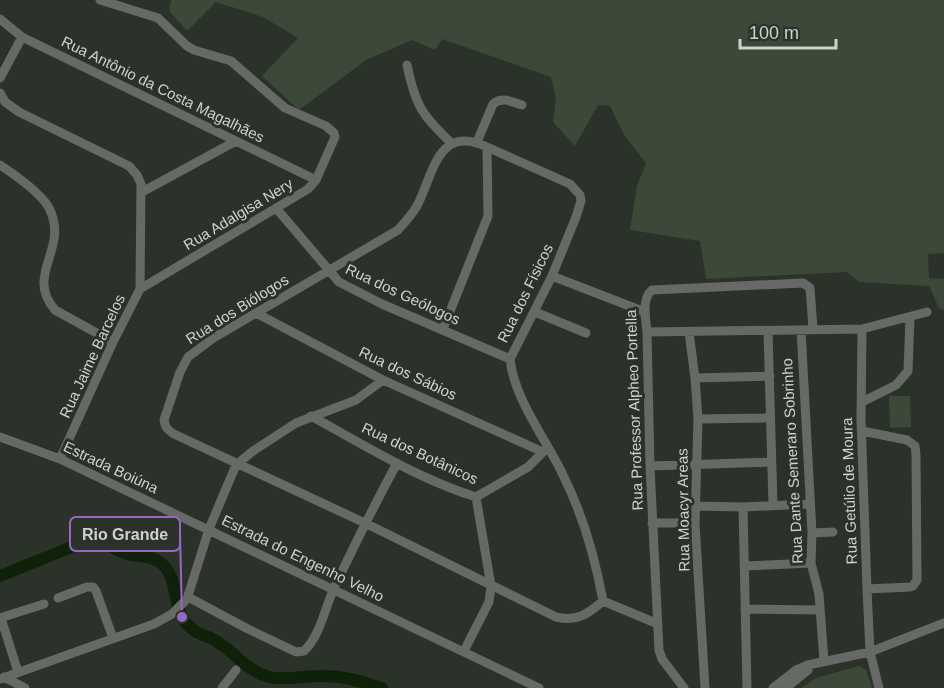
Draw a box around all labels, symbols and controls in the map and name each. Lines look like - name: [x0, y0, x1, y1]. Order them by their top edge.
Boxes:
- scale bar: [740, 12, 836, 50]
- text: 100 m: [749, 23, 799, 43]
- street label: Rua Antônio da Costa Magalhães: [59, 32, 267, 146]
- street label: Rua Adalgisa Nery: [180, 174, 296, 253]
- street label: Rua dos Físicos: [494, 241, 556, 345]
- street label: Rua dos Geólogos: [343, 260, 463, 328]
- street label: Rua dos Biólogos: [183, 271, 291, 347]
- street label: Rua Jaime Barcelos: [56, 292, 128, 420]
- street label: Rua Professor Alpheo Portella: [622, 309, 646, 511]
- street label: Rua dos Sábios: [356, 343, 460, 403]
- street label: Rua Dante Semeraro Sobrinho: [778, 358, 806, 564]
- street label: Rua Getúlio de Moura: [838, 417, 860, 565]
- street label: Rua dos Botânicos: [359, 419, 481, 487]
- street label: Estrada Boiúna: [61, 438, 162, 497]
- street label: Rua Moacyr Areas: [673, 448, 693, 572]
- street label: Estrada do Engenho Velho: [219, 511, 387, 605]
- callout: Rio Grande: [70, 517, 180, 551]
- text: Rio Grande: [82, 526, 168, 543]

